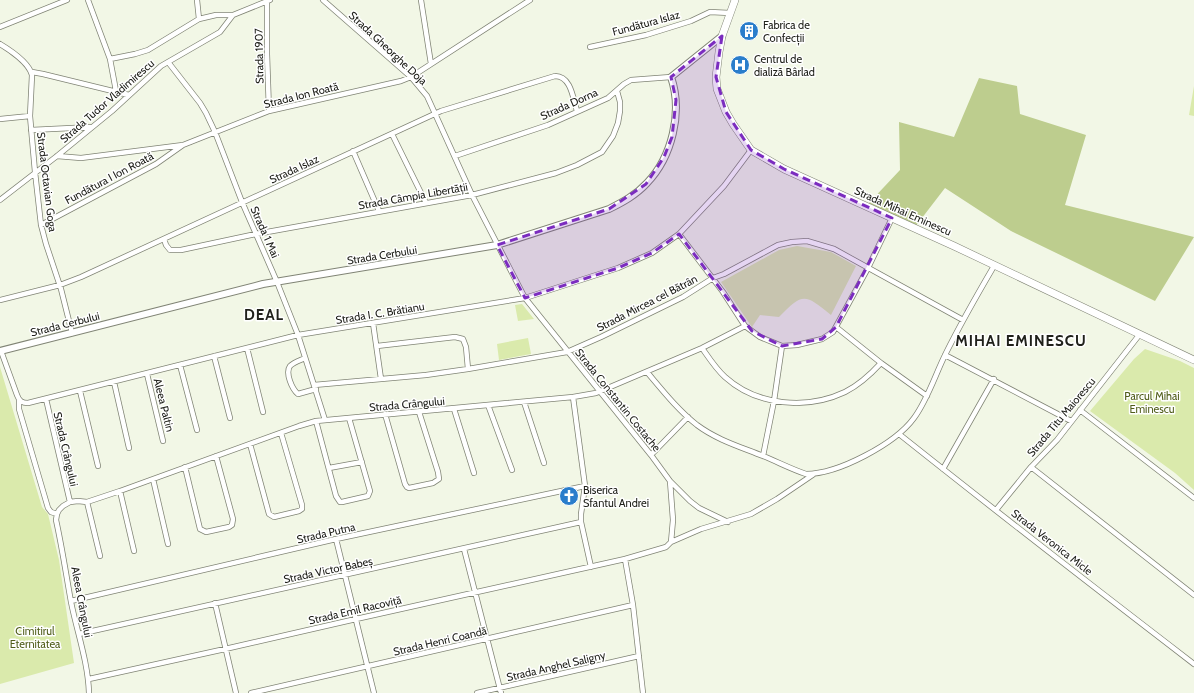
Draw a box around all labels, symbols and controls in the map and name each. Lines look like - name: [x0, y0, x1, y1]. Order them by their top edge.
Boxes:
- street label: Fundătura Islaz: [611, 7, 681, 39]
- street label: Strada Gheorghe Doja: [346, 8, 431, 88]
- place label: Fabrica de Confecții: [763, 18, 810, 46]
- building icon: Fabrica de Confecții: [738, 20, 760, 42]
- street label: Strada 1907: [252, 28, 266, 84]
- place label: Centrul de dializă Bârlad: [754, 52, 815, 79]
- hospital icon: Centrul de dializă Bârlad: [729, 54, 751, 76]
- street label: Strada Tudor Vladimirescu: [57, 56, 157, 146]
- street label: Strada Ion Roată: [262, 79, 340, 111]
- street label: Strada Dorna: [538, 85, 601, 123]
- street label: Strada Octavian Goga: [34, 131, 60, 233]
- street label: Fundătura I Ion Roată: [62, 148, 156, 207]
- street label: Strada Islaz: [267, 151, 321, 187]
- street label: Strada Câmpia Libertății: [357, 179, 469, 214]
- street label: Strada Mihai Eminescu: [852, 183, 954, 239]
- street label: Strada 1 Mai: [247, 204, 283, 260]
- street label: Strada Cerbului: [346, 243, 418, 267]
- street label: Strada Mircea cel Bătrân: [594, 272, 700, 334]
- street label: Strada I. C. Brătianu: [334, 299, 426, 327]
- district label: DEAL: [244, 306, 284, 324]
- street label: Strada Cerbului: [29, 309, 101, 339]
- district label: MIHAI EMINESCU: [955, 332, 1087, 350]
- street label: Strada Constantin Costache: [572, 346, 664, 455]
- street label: Strada Titu Maiorescu: [1024, 374, 1098, 460]
- street label: Aleea Paltin: [151, 377, 177, 433]
- park label: Parcul Mihai Eminescu: [1124, 389, 1180, 416]
- street label: Strada Crângului: [369, 394, 445, 414]
- street label: Strada Crângului: [51, 410, 81, 488]
- place label: Biserica Sfantul Andrei: [583, 483, 649, 510]
- church icon: Biserica Sfantul Andrei: [558, 485, 580, 507]
- street label: Strada Veronica Micle: [1009, 506, 1096, 578]
- street label: Strada Putna: [295, 519, 357, 547]
- street label: Strada Victor Babeș: [282, 554, 375, 587]
- street label: Aleea Crângului: [68, 565, 96, 639]
- street label: Strada Emil Racoviță: [307, 592, 404, 628]
- street label: Strada Henri Coandă: [392, 623, 489, 659]
- park label: Cimitirul Eternitatea: [10, 624, 61, 651]
- street label: Strada Anghel Saligny: [505, 648, 607, 684]

